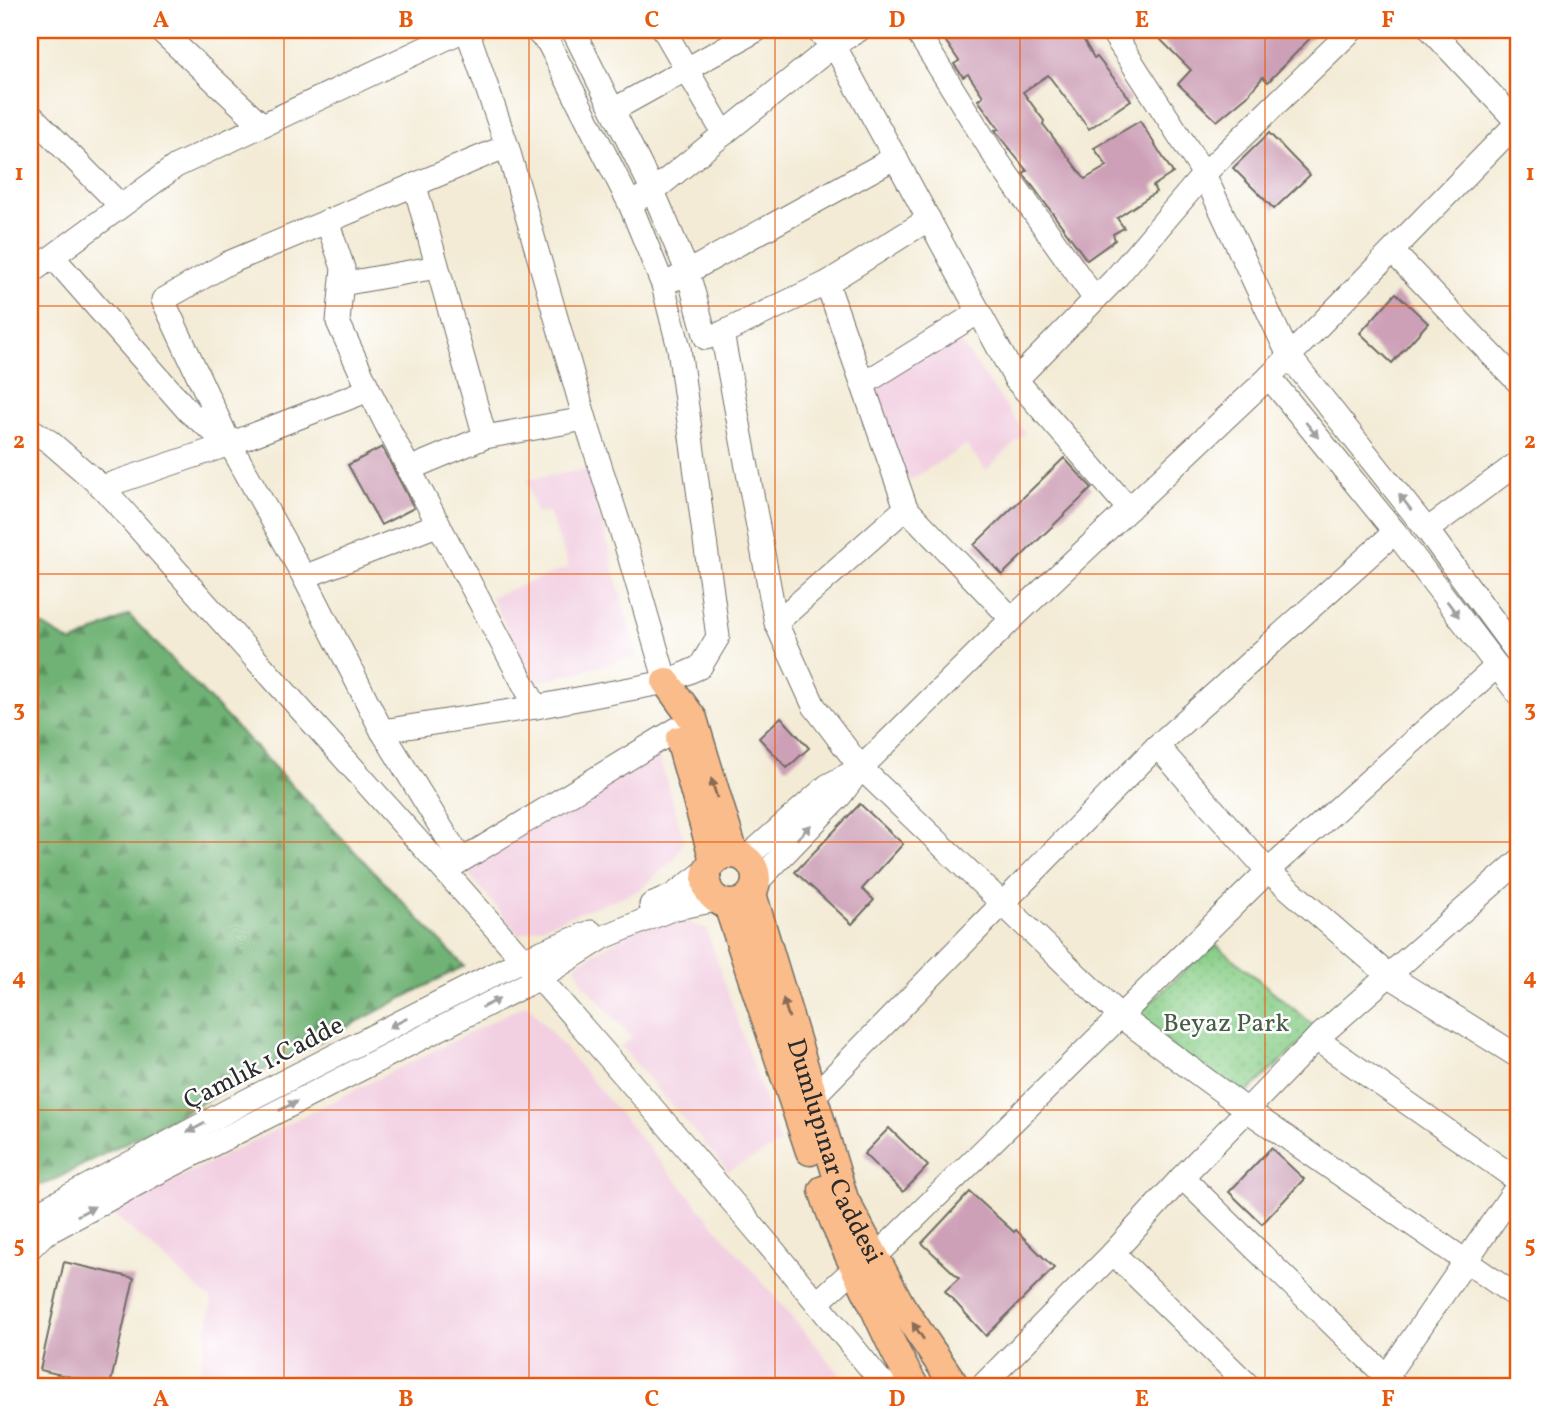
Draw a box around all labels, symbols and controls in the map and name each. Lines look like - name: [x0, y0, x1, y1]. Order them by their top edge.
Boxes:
- text: A: [153, 5, 169, 37]
- text: B: [398, 5, 414, 37]
- text: C: [645, 5, 659, 37]
- text: D: [889, 5, 906, 37]
- text: E: [1135, 5, 1149, 37]
- text: F: [1381, 5, 1395, 37]
- text: 1: [14, 158, 24, 190]
- text: 1: [1525, 158, 1535, 190]
- one-way arrow: [1305, 421, 1320, 439]
- text: 2: [13, 426, 25, 458]
- text: 2: [1524, 426, 1536, 458]
- one-way arrow: [1399, 493, 1413, 511]
- one-way arrow: [1446, 600, 1460, 618]
- text: 3: [13, 694, 25, 726]
- text: 3: [1524, 694, 1536, 726]
- one-way arrow: [709, 778, 719, 799]
- one-way arrow: [795, 825, 812, 841]
- text: 4: [12, 962, 26, 994]
- text: 4: [1523, 962, 1537, 994]
- one-way arrow: [481, 998, 501, 1009]
- one-way arrow: [781, 998, 791, 1019]
- park label: Beyaz Park: [1163, 1006, 1289, 1042]
- street label: Çamlık 1.Cadde: [178, 1008, 350, 1120]
- one-way arrow: [388, 1018, 408, 1029]
- street label: Dumlupınar Caddesi: [777, 1034, 891, 1270]
- one-way arrow: [278, 1101, 298, 1112]
- one-way arrow: [186, 1122, 206, 1134]
- one-way arrow: [77, 1205, 96, 1217]
- text: 5: [13, 1230, 25, 1262]
- text: 5: [1524, 1230, 1536, 1262]
- one-way arrow: [911, 1321, 924, 1340]
- text: A: [153, 1384, 169, 1416]
- text: B: [398, 1384, 414, 1416]
- text: C: [645, 1384, 659, 1416]
- text: D: [889, 1384, 906, 1416]
- text: E: [1135, 1384, 1149, 1416]
- text: F: [1381, 1384, 1395, 1416]

